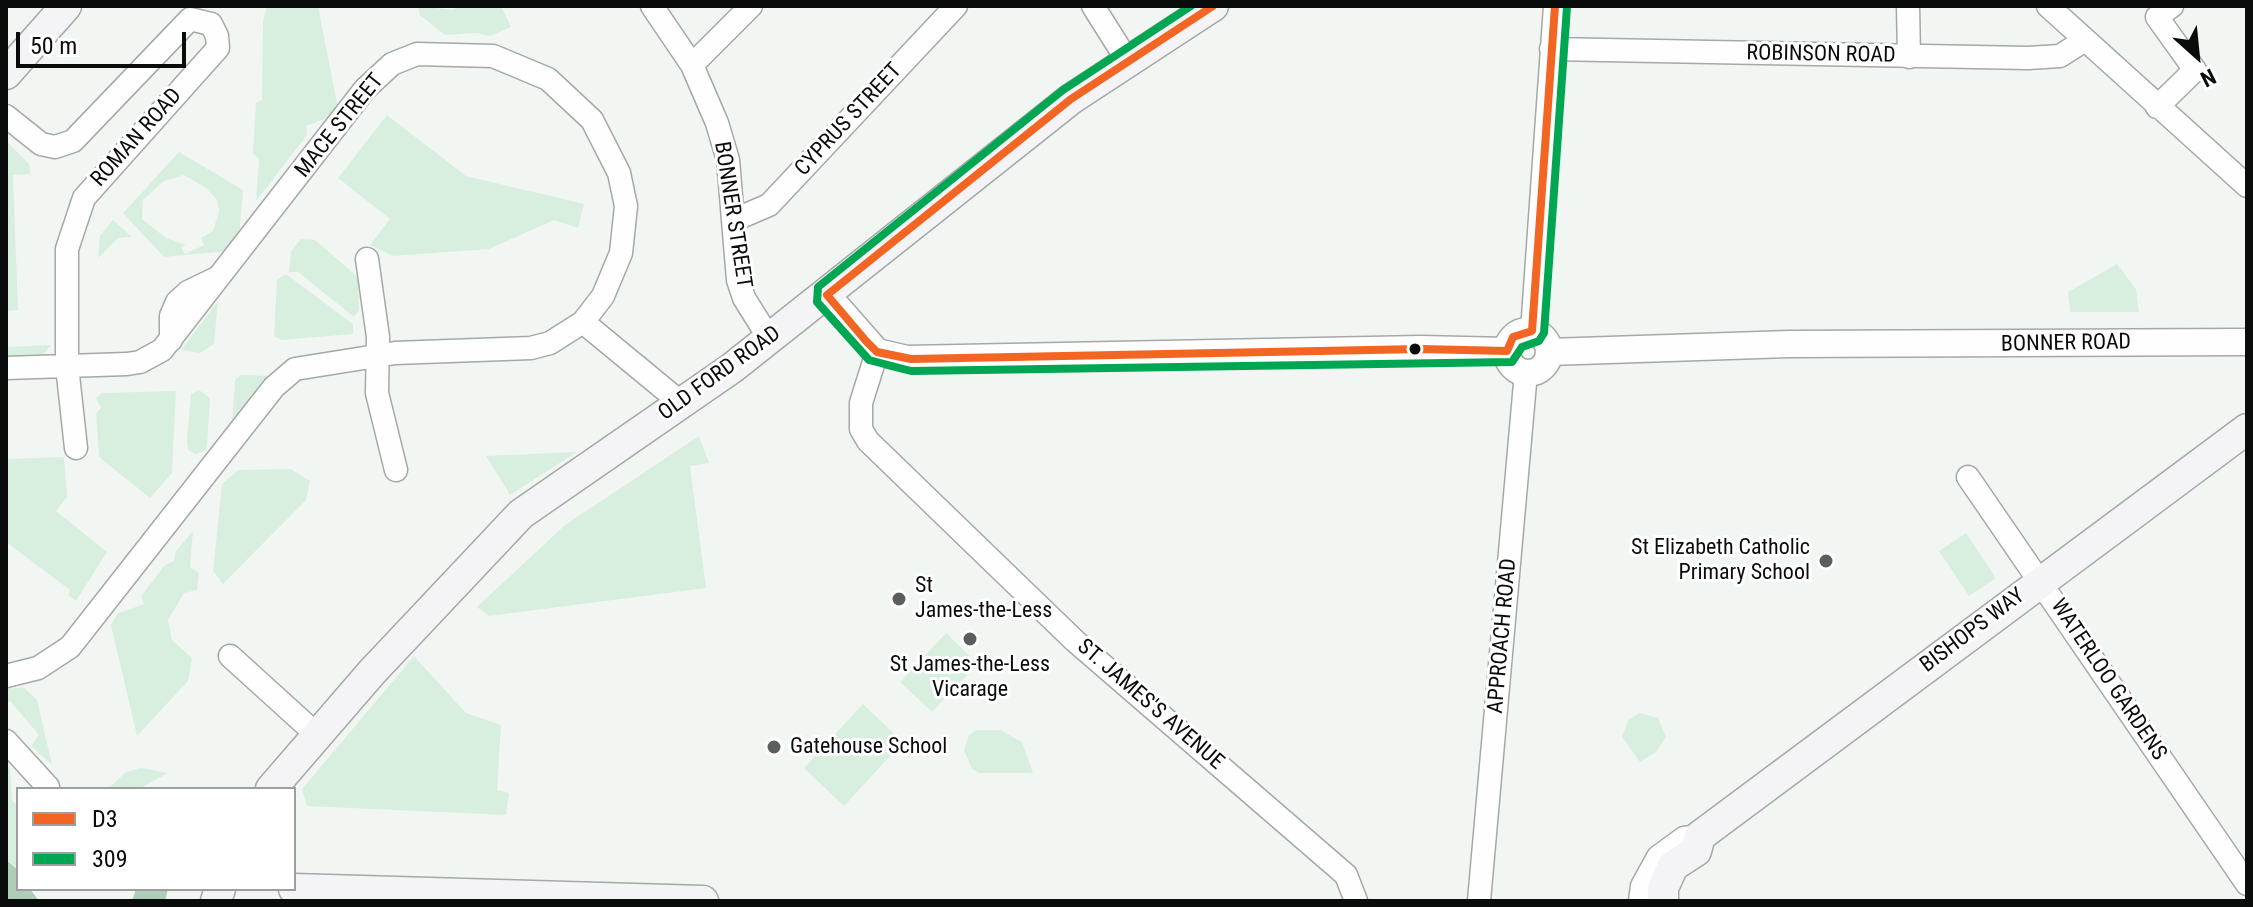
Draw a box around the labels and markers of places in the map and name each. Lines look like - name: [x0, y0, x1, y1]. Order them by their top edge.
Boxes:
- unlabelled marker: [1407, 341, 1423, 357]
- place label: St Elizabeth Catholic Primary School: [1631, 535, 1810, 586]
- marker: St Elizabeth Catholic Primary School: [1817, 552, 1835, 570]
- place label: St James-the-Less: [915, 573, 1052, 624]
- marker: St James-the-Less: [890, 590, 908, 608]
- marker: St James-the-Less Vicarage: [961, 630, 979, 648]
- place label: St James-the-Less Vicarage: [890, 652, 1050, 704]
- place label: Gatehouse School: [790, 734, 947, 760]
- marker: Gatehouse School: [765, 738, 783, 756]

